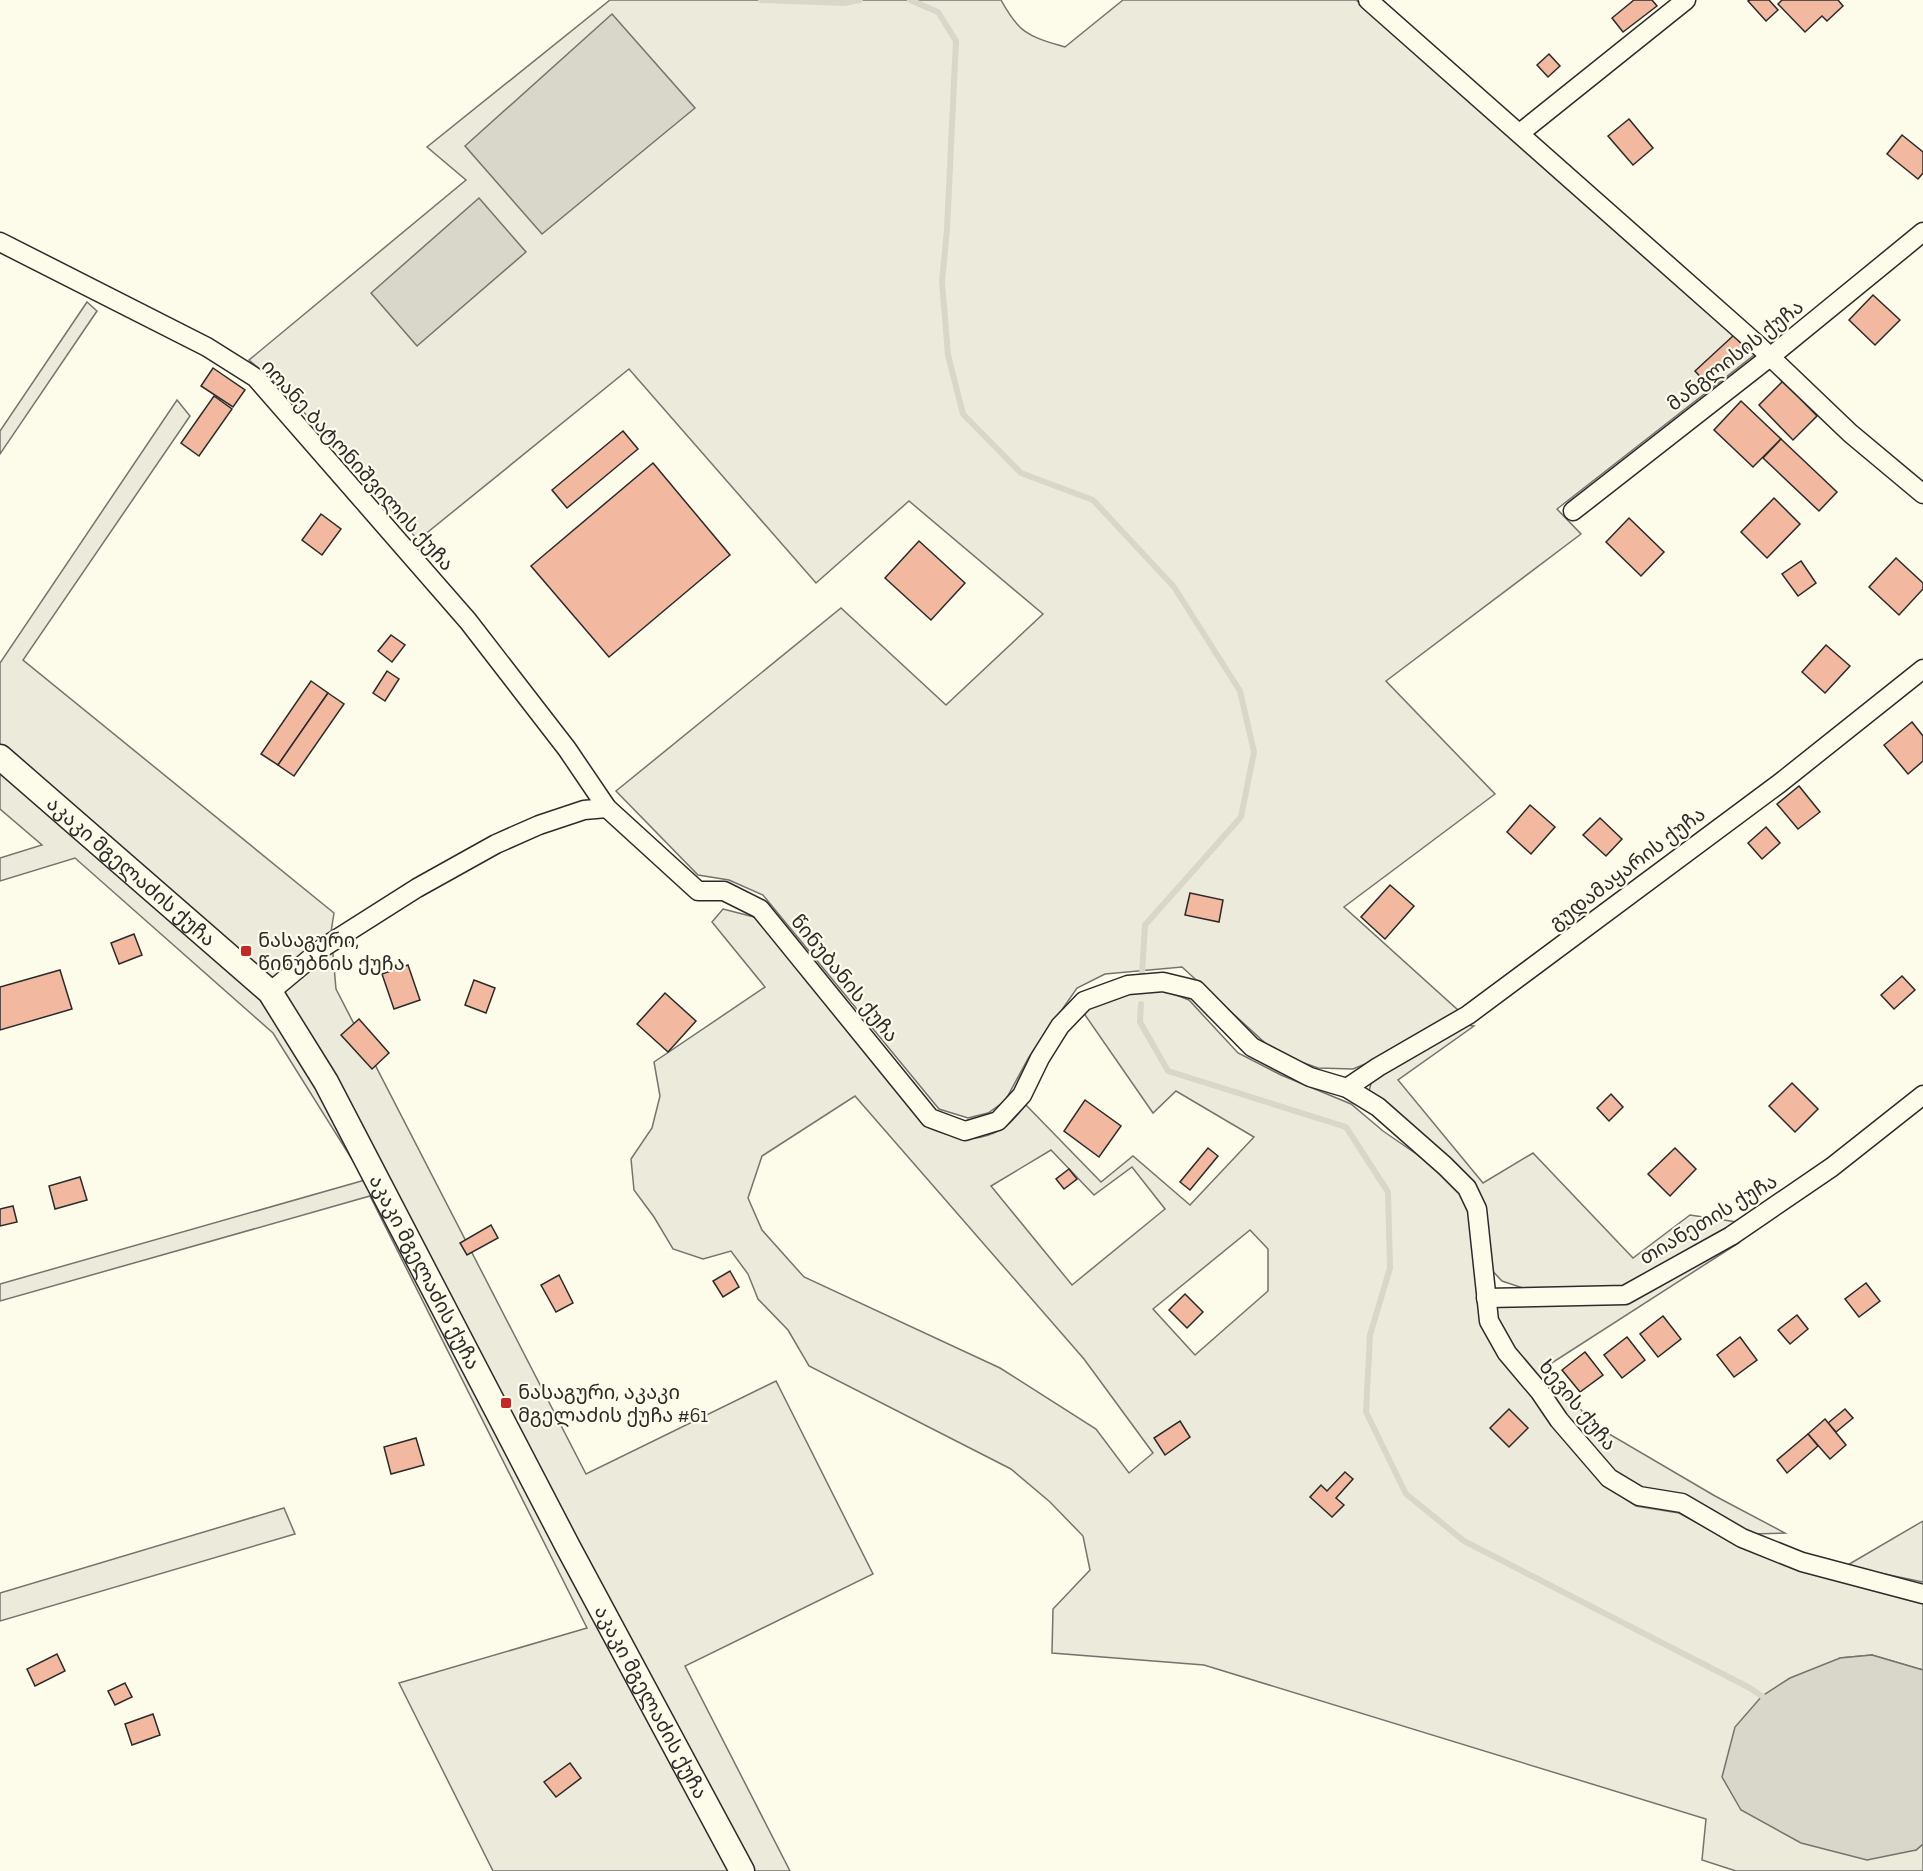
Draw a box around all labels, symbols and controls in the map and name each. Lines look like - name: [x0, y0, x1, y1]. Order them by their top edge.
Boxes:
- street label: მანგლისის ქუჩა: [1662, 294, 1809, 416]
- street label: იოანე ბატონიშვილის ქუჩა: [256, 354, 459, 576]
- street label: აკაკი მგელაძის ქუჩა: [42, 791, 221, 951]
- street label: გუდამაყარის ქუჩა: [1544, 801, 1710, 935]
- street label: წინუბანის ქუჩა: [786, 909, 904, 1047]
- place label: ნასაგური, წინუბნის ქუჩა: [258, 928, 405, 975]
- marker: ნასაგური, წინუბნის ქუჩა: [239, 944, 253, 958]
- street label: თიანეთის ქუჩა: [1635, 1168, 1781, 1270]
- street label: აკაკი მგელაძის ქუჩა: [364, 1171, 485, 1373]
- street label: ხევის ქუჩა: [1534, 1355, 1622, 1455]
- place label: ნასაგური, აკაკი მგელაძის ქუჩა #61: [518, 1380, 708, 1428]
- marker: ნასაგური, აკაკი მგელაძის ქუჩა #61: [499, 1396, 513, 1410]
- street label: აკაკი მგელაძის ქუჩა: [590, 1601, 713, 1803]

